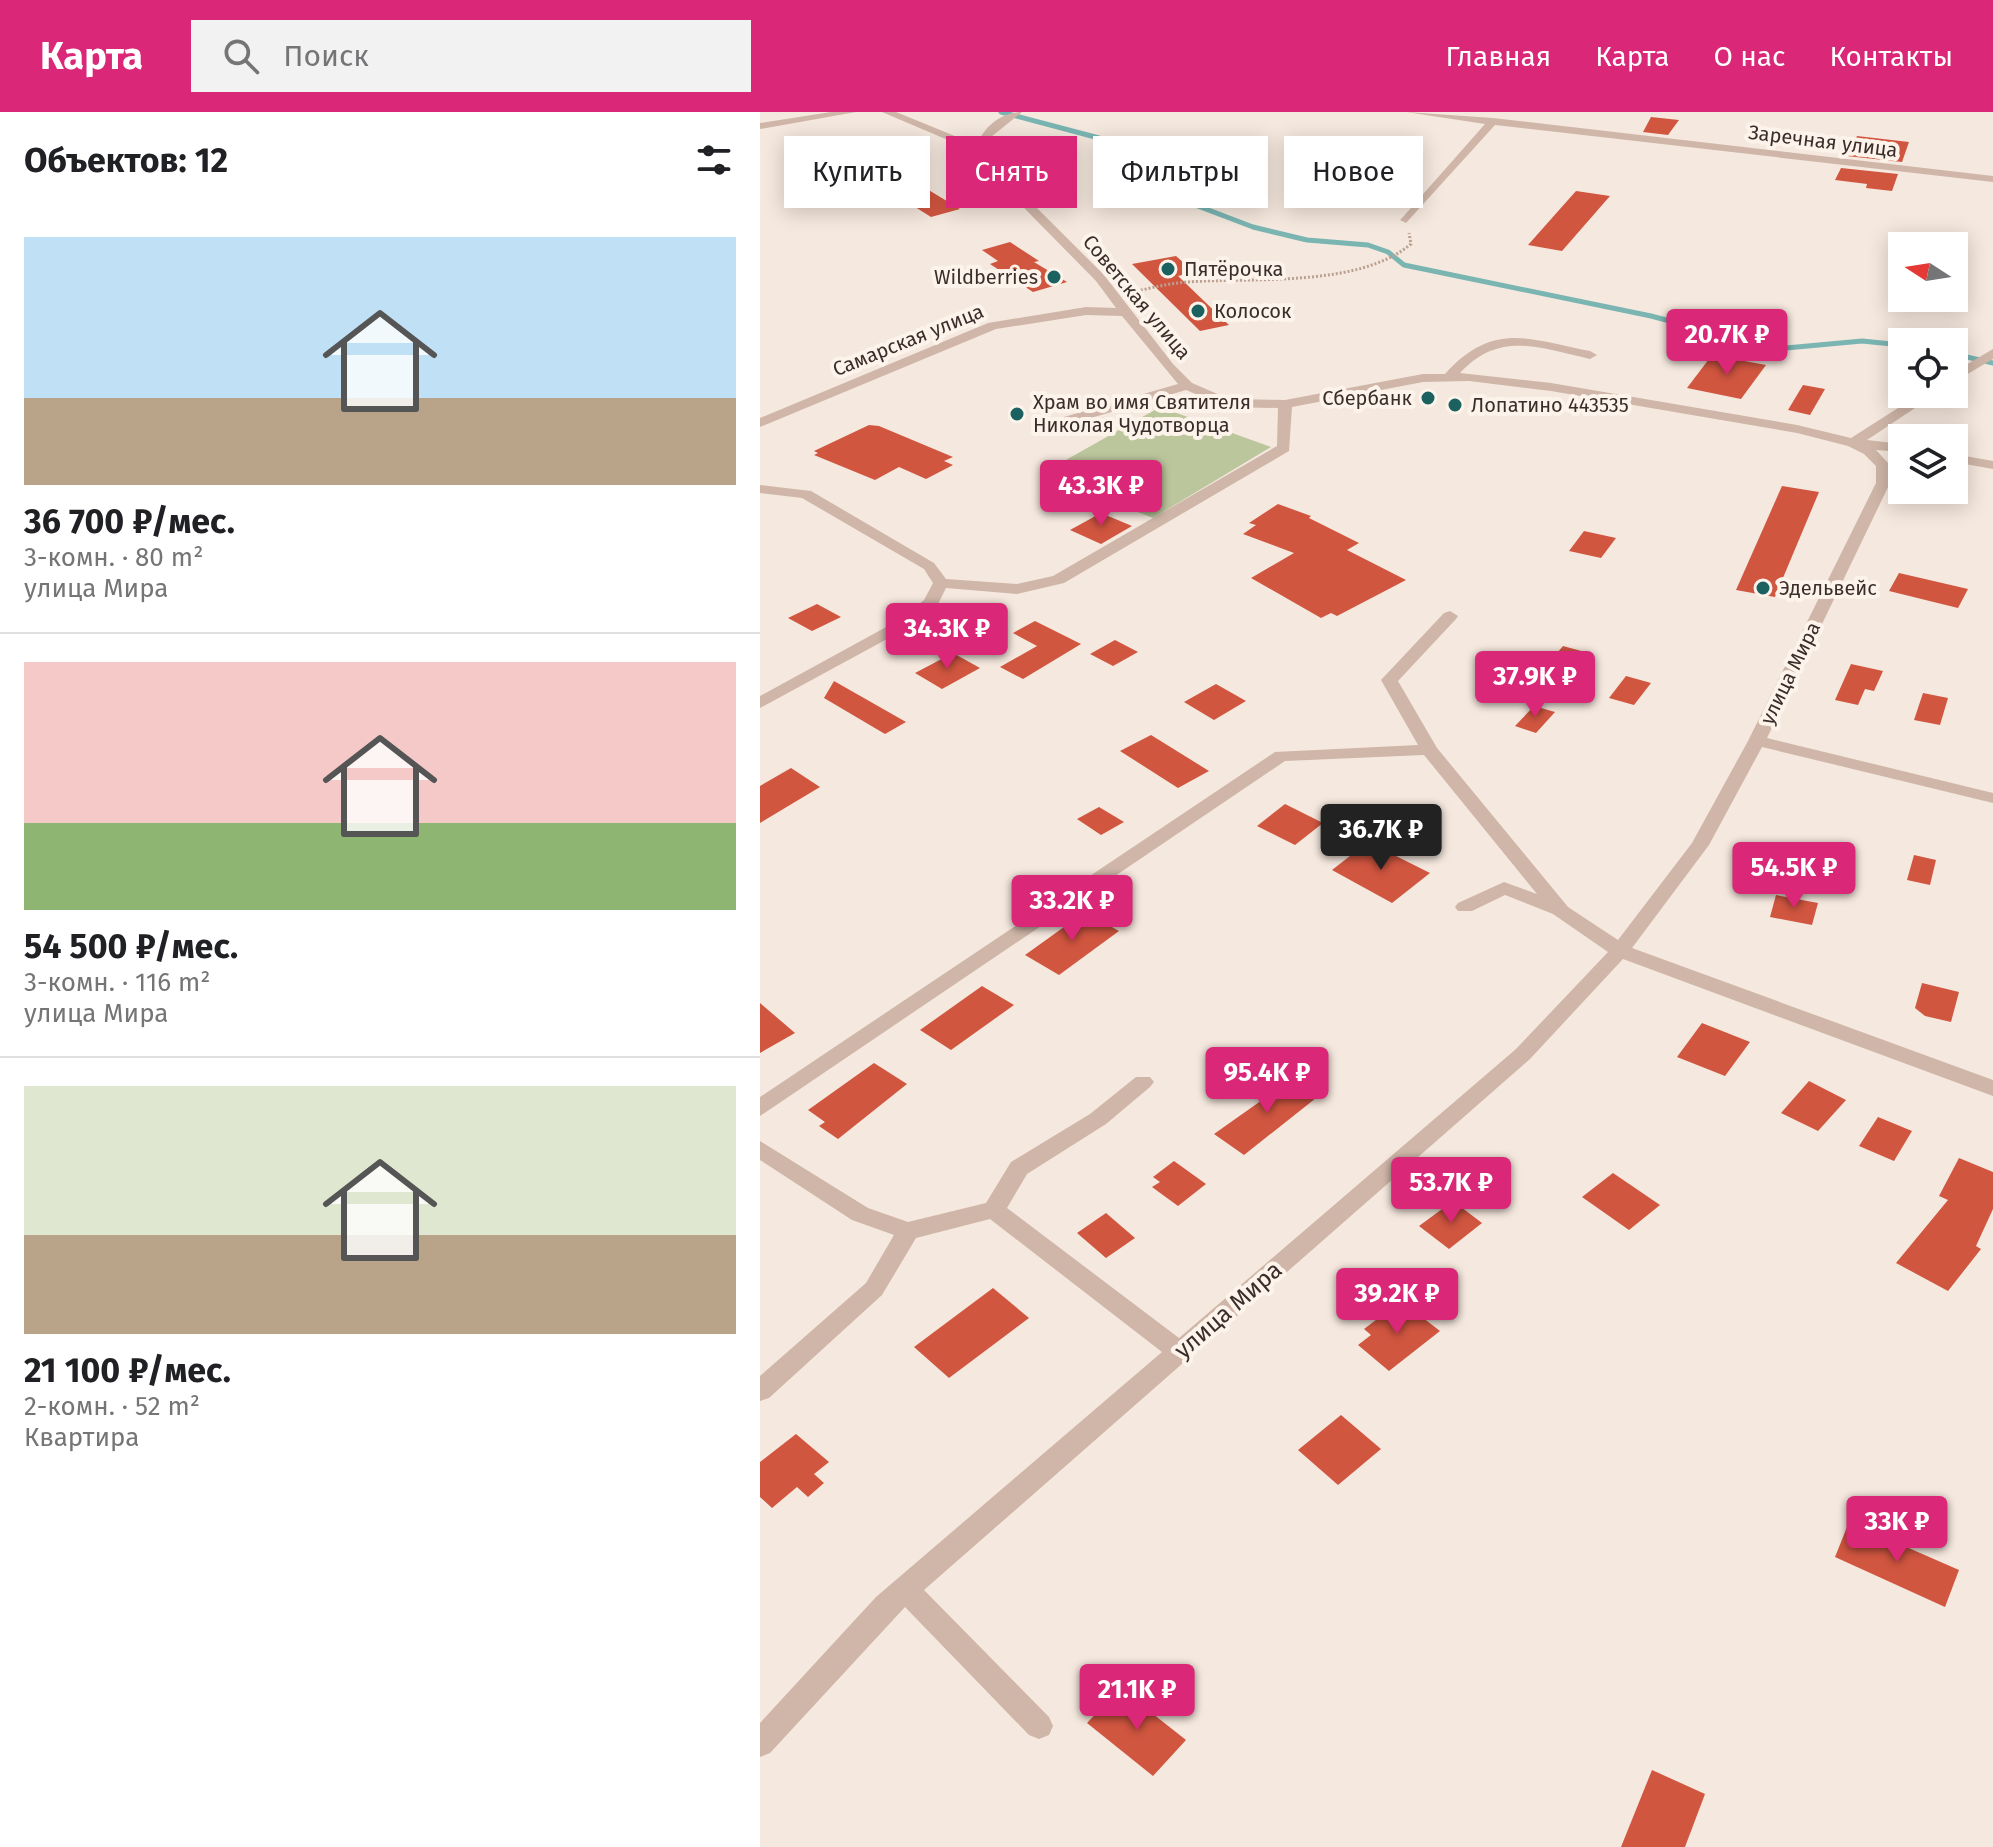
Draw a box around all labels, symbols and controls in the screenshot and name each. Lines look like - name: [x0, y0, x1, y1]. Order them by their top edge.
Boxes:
- search box: [191, 20, 751, 92]
- text: Карта: [40, 33, 143, 79]
- icon: search: [219, 34, 263, 78]
- text: Поиск: [283, 38, 369, 74]
- text: Главная: [1445, 40, 1551, 73]
- text: Карта: [1595, 40, 1669, 73]
- text: О нас: [1713, 40, 1785, 73]
- text: Контакты: [1829, 40, 1953, 73]
- street label: Заречная улица: [1747, 120, 1899, 162]
- chip: Купить: [784, 136, 930, 208]
- chip: Снять: [946, 136, 1077, 208]
- chip: Фильтры: [1093, 136, 1268, 208]
- chip: Новое: [1284, 136, 1423, 208]
- icon: filters: [692, 138, 736, 182]
- text: Объектов: 12: [24, 140, 228, 181]
- street label: Советская улица: [1078, 230, 1196, 364]
- north arrow: [1888, 232, 1968, 312]
- map controls: [1888, 232, 1968, 504]
- place label: Пятёрочка: [1184, 257, 1284, 281]
- marker: Пятёрочка: [1159, 260, 1177, 278]
- place label: Wildberries: [934, 265, 1038, 289]
- marker: Wildberries: [1045, 268, 1063, 286]
- icon: home: [308, 289, 452, 433]
- street label: Самарская улица: [829, 299, 987, 381]
- place label: Колосок: [1214, 299, 1292, 323]
- marker: Колосок: [1189, 302, 1207, 320]
- pin: 20.7K ₽: [1653, 309, 1801, 377]
- text: 20.7K ₽: [1684, 319, 1770, 350]
- button: locate: [1888, 328, 1968, 408]
- place label: Сбербанк: [1322, 386, 1413, 410]
- marker: Сбербанк: [1419, 389, 1437, 407]
- place label: Храм во имя Святителя Николая Чудотворца: [1033, 390, 1251, 437]
- place label: Лопатино 443535: [1471, 393, 1629, 417]
- marker: Лопатино 443535: [1446, 396, 1464, 414]
- marker: Храм во имя Святителя Николая Чудотворца: [1008, 405, 1026, 423]
- button: layers: [1888, 424, 1968, 504]
- pin: 43.3K ₽: [1027, 460, 1175, 528]
- text: 43.3K ₽: [1058, 470, 1144, 501]
- text: 36 700 ₽/мес.: [24, 501, 235, 542]
- text: 3-комн. · 80 m²: [24, 542, 203, 573]
- text: улица Мира: [24, 573, 168, 604]
- place label: Эдельвейс: [1779, 576, 1877, 600]
- marker: Эдельвейс: [1754, 579, 1772, 597]
- pin: 34.3K ₽: [873, 603, 1021, 671]
- text: 34.3K ₽: [904, 613, 990, 644]
- street label: улица Мира: [1755, 618, 1825, 728]
- pin: 37.9K ₽: [1461, 651, 1609, 719]
- text: 37.9K ₽: [1493, 661, 1577, 692]
- icon: home: [308, 714, 452, 858]
- pin: 36.7K ₽: [1307, 804, 1455, 872]
- text: 36.7K ₽: [1339, 814, 1423, 845]
- pin: 54.5K ₽: [1720, 842, 1868, 910]
- text: 54.5K ₽: [1750, 852, 1838, 883]
- pin: 33.2K ₽: [998, 875, 1146, 943]
- text: 33.2K ₽: [1030, 885, 1114, 916]
- text: 54 500 ₽/мес.: [24, 926, 238, 967]
- text: 3-комн. · 116 m²: [24, 967, 210, 998]
- text: улица Мира: [24, 998, 168, 1029]
- pin: 95.4K ₽: [1193, 1047, 1341, 1115]
- text: 95.4K ₽: [1224, 1057, 1310, 1088]
- icon: home: [308, 1138, 452, 1282]
- pin: 53.7K ₽: [1377, 1157, 1525, 1225]
- text: 53.7K ₽: [1409, 1167, 1493, 1198]
- street label: улица Мира: [1168, 1256, 1288, 1364]
- pin: 39.2K ₽: [1323, 1268, 1471, 1336]
- text: 39.2K ₽: [1354, 1278, 1440, 1309]
- text: 21 100 ₽/мес.: [24, 1350, 231, 1391]
- text: 2-комн. · 52 m²: [24, 1391, 200, 1422]
- text: Квартира: [24, 1422, 139, 1453]
- pin: 33K ₽: [1841, 1496, 1953, 1564]
- text: 33K ₽: [1864, 1506, 1930, 1537]
- pin: 21.1K ₽: [1063, 1664, 1211, 1732]
- text: 21.1K ₽: [1098, 1674, 1176, 1705]

